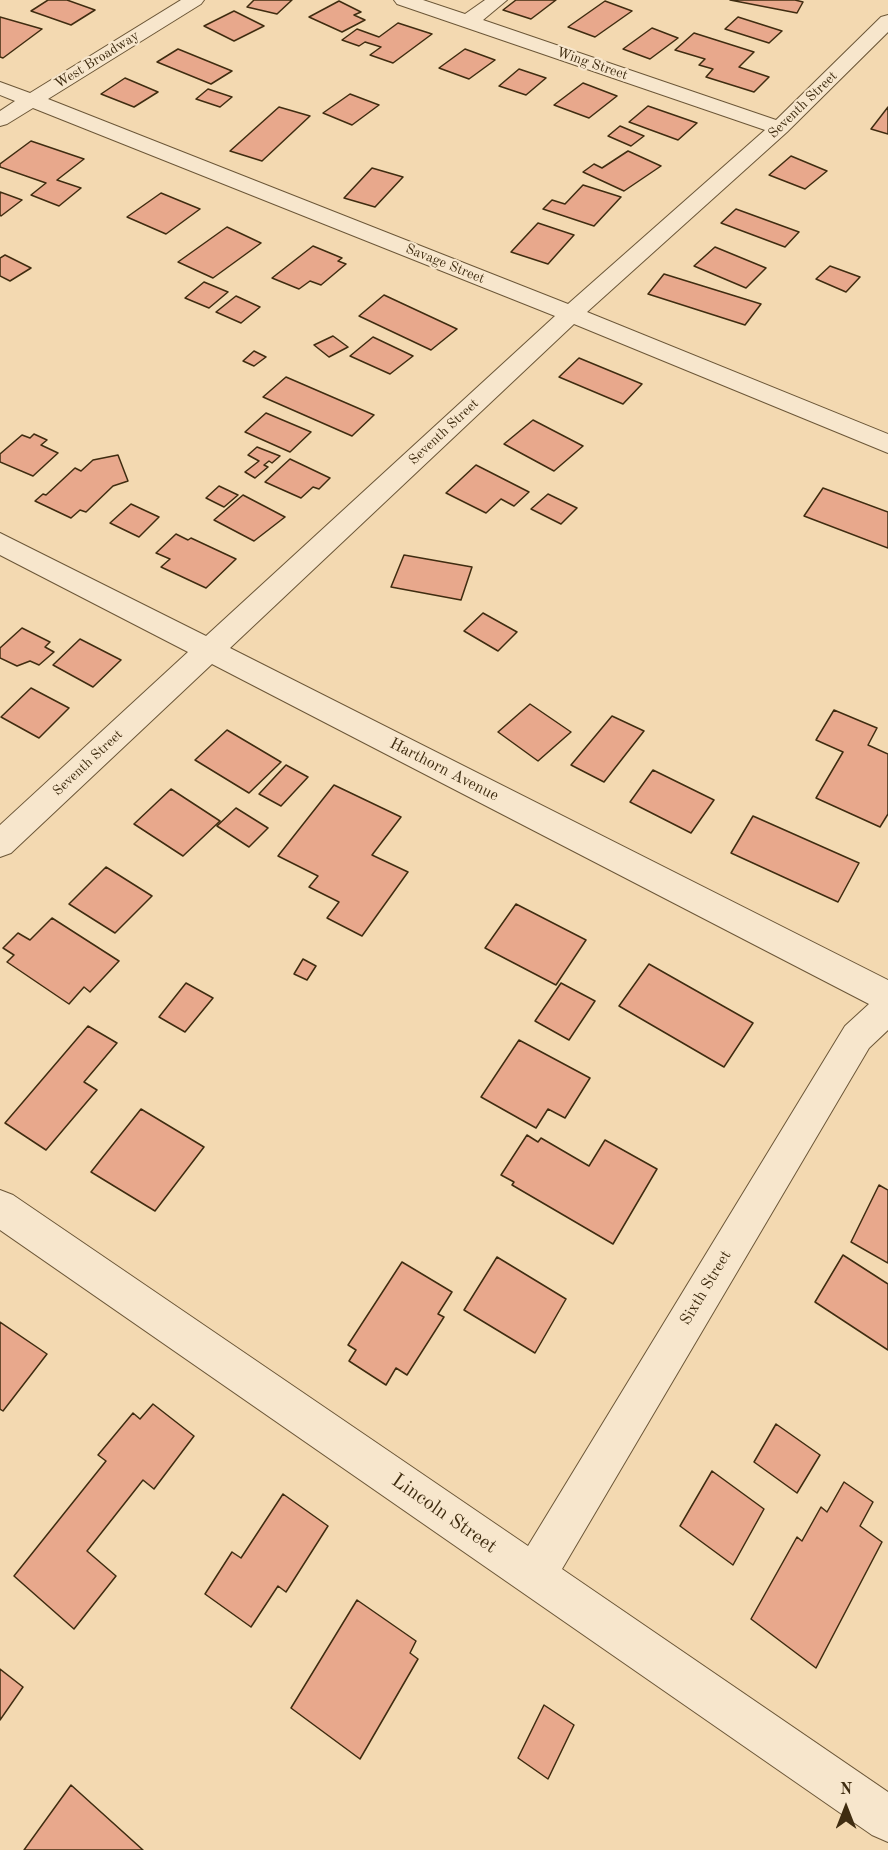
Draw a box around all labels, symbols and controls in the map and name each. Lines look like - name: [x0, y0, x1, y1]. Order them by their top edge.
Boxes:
- street label: West Broadway: [52, 27, 142, 93]
- street label: Wing Street: [554, 44, 630, 84]
- street label: Seventh Street: [765, 68, 841, 142]
- street label: Savage Street: [403, 240, 487, 288]
- street label: Seventh Street: [406, 395, 482, 469]
- street label: Seventh Street: [50, 726, 126, 800]
- street label: Harthorn Avenue: [386, 734, 502, 806]
- street label: Sixth Street: [676, 1247, 736, 1329]
- street label: Lincoln Street: [387, 1469, 501, 1559]
- north arrow: [816, 1778, 876, 1838]
- text: N: [840, 1782, 852, 1798]

